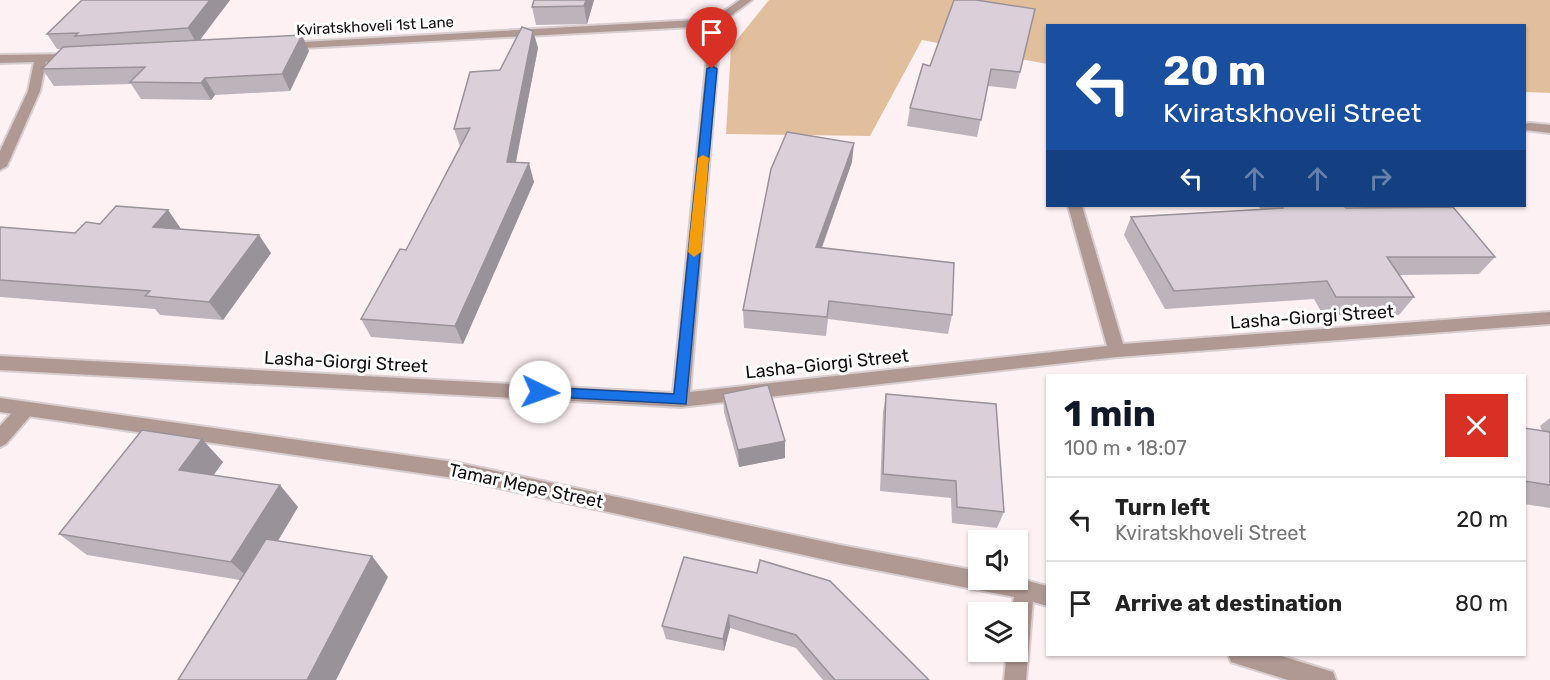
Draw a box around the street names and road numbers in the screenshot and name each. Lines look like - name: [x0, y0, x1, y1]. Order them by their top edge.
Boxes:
- street label: Kviratskhoveli 1st Lane: [296, 13, 454, 39]
- street label: Lasha-Giorgi Street: [1229, 300, 1395, 334]
- street label: Lasha-Giorgi Street: [744, 344, 910, 384]
- street label: Lasha-Giorgi Street: [264, 347, 428, 377]
- street label: Tamar Mepe Street: [447, 459, 605, 513]

